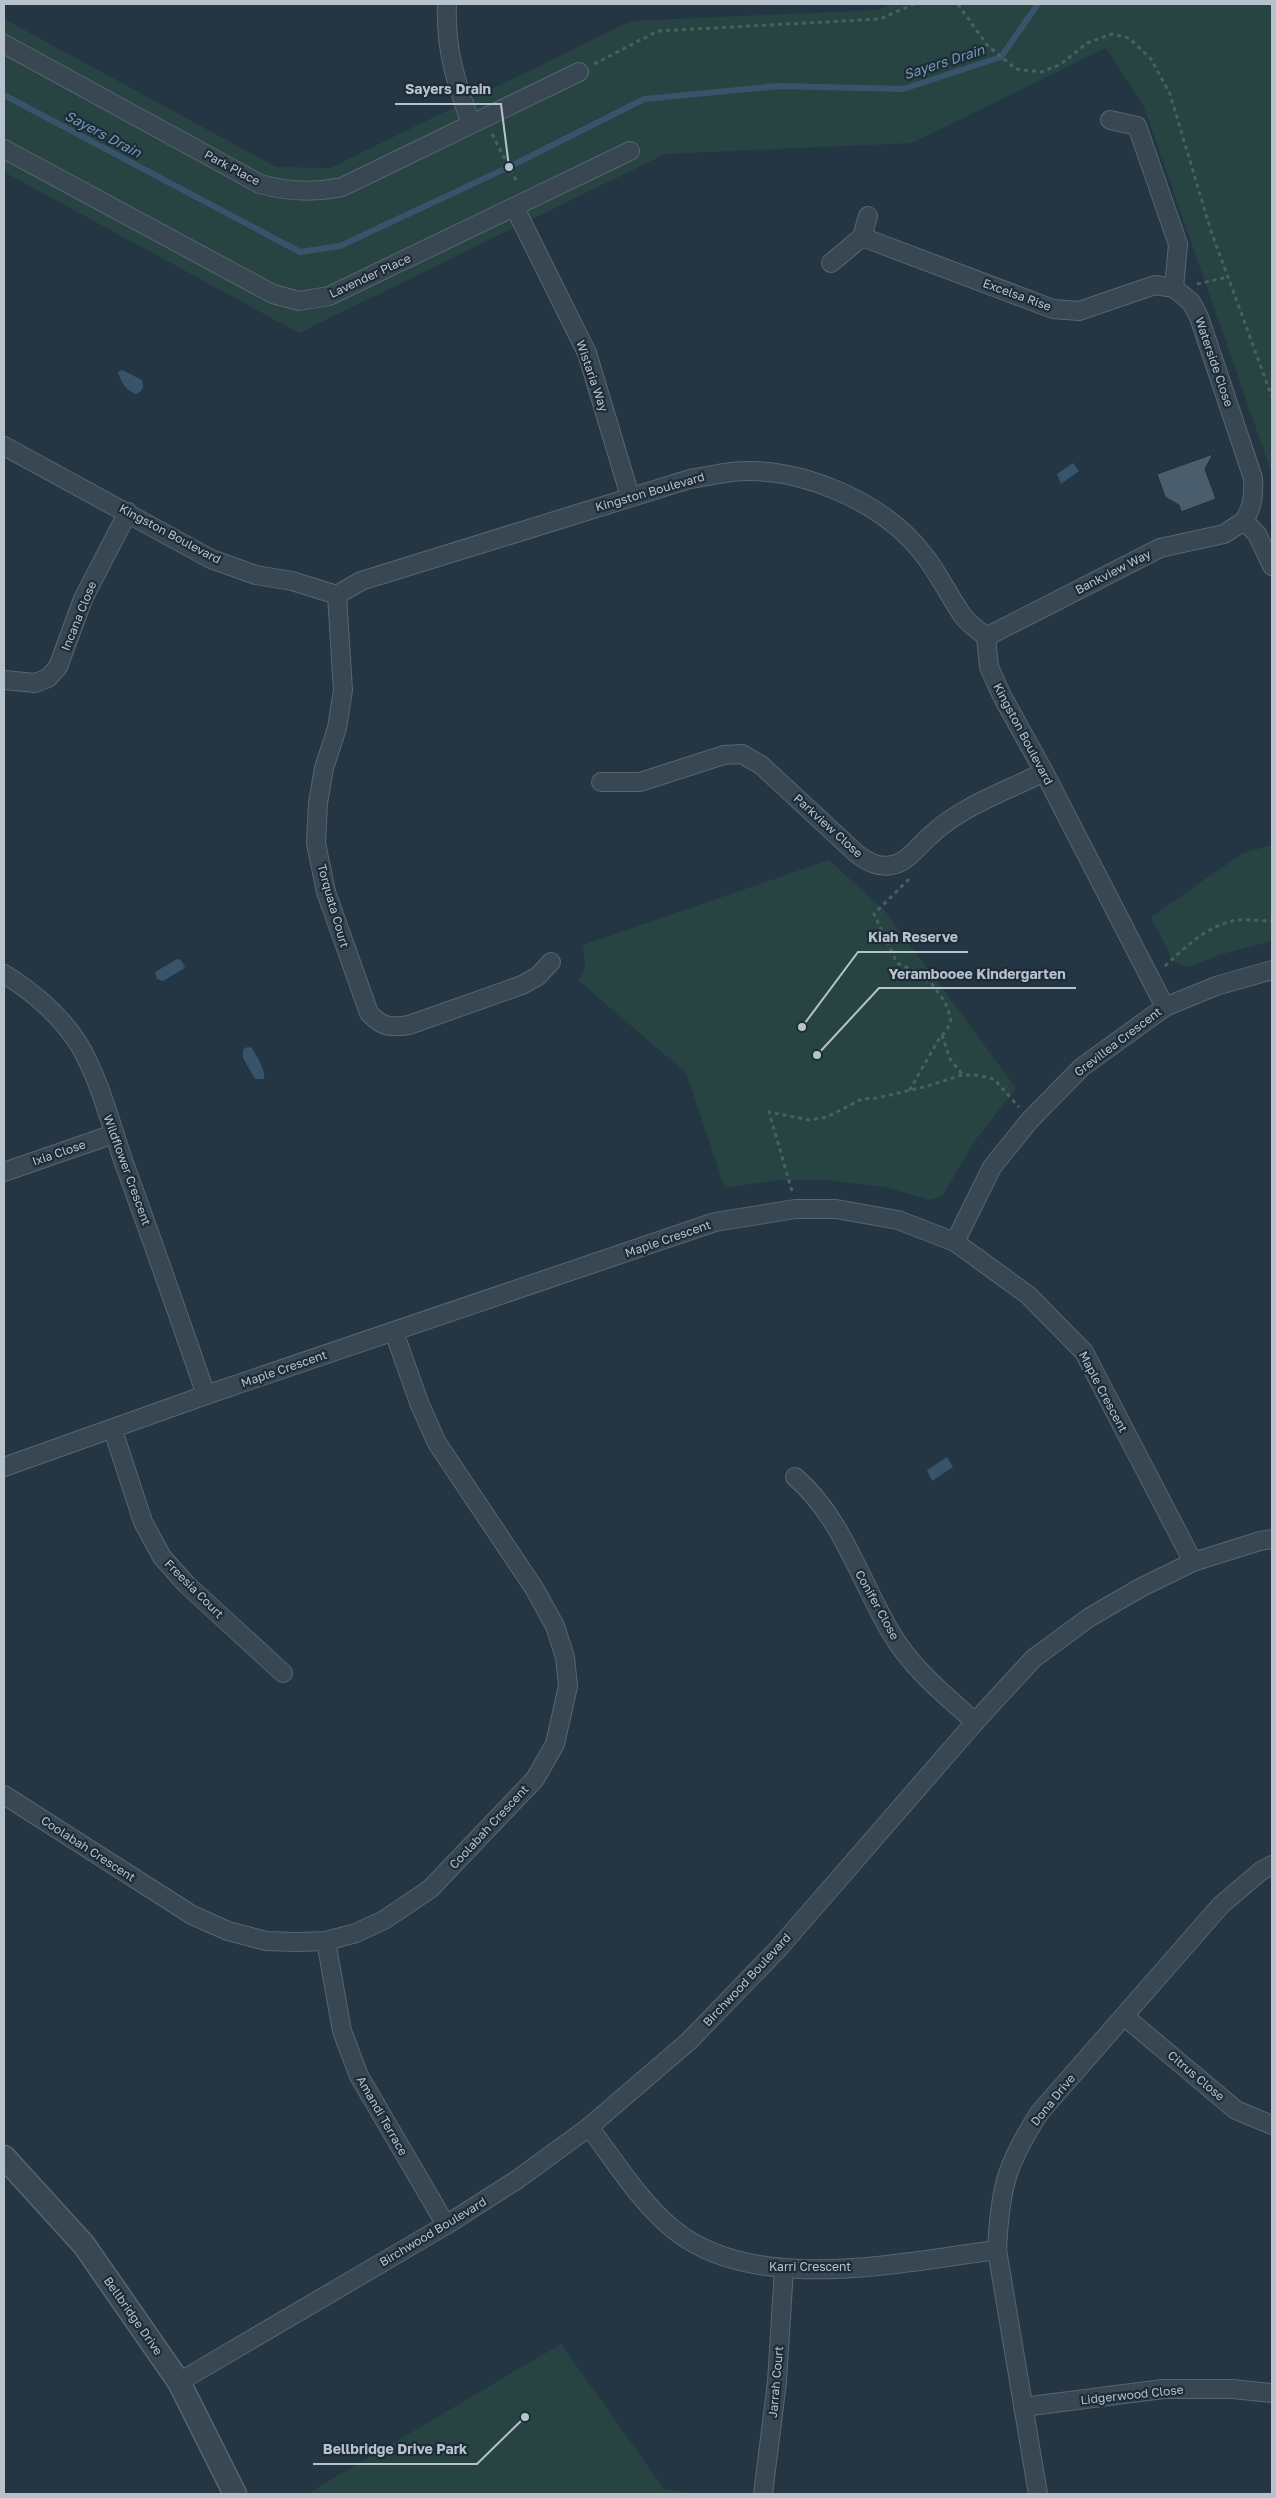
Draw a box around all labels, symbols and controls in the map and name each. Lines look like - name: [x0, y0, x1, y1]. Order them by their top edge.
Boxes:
- water label: Sayers Drain: [901, 40, 988, 83]
- callout: Sayers Drain: [395, 75, 501, 104]
- text: Sayers Drain: [405, 80, 491, 97]
- water label: Sayers Drain: [62, 106, 146, 161]
- street label: Park Place: [202, 147, 263, 189]
- street label: Lavender Place: [327, 250, 413, 301]
- street label: Excelsa Rise: [981, 275, 1054, 314]
- street label: Waterside Close: [1192, 315, 1237, 408]
- street label: Wistaria Way: [573, 338, 612, 414]
- street label: Kingston Boulevard: [593, 469, 706, 514]
- street label: Kingston Boulevard: [117, 500, 224, 567]
- street label: Bankview Way: [1072, 546, 1153, 597]
- street label: Incana Close: [58, 579, 99, 653]
- street label: Kingston Boulevard: [990, 680, 1057, 787]
- street label: Parkview Close: [791, 791, 866, 861]
- street label: Torquata Court: [314, 862, 353, 950]
- callout: Kiah Reserve: [858, 923, 968, 952]
- text: Kiah Reserve: [868, 928, 958, 945]
- callout: Yerambooee Kindergarten: [879, 959, 1076, 988]
- text: Yerambooee Kindergarten: [888, 965, 1066, 982]
- street label: Grevillea Crescent: [1071, 1004, 1165, 1079]
- street label: Wildflower Crescent: [100, 1112, 155, 1227]
- street label: Ixia Close: [30, 1136, 88, 1169]
- street label: Maple Crescent: [623, 1217, 713, 1260]
- street label: Maple Crescent: [239, 1347, 329, 1390]
- street label: Maple Crescent: [1076, 1349, 1131, 1435]
- street label: Freesia Court: [162, 1556, 227, 1621]
- street label: Conifer Close: [852, 1567, 903, 1642]
- street label: Coolabah Crescent: [446, 1781, 532, 1872]
- street label: Coolabah Crescent: [38, 1813, 138, 1885]
- street label: Birchwood Boulevard: [700, 1930, 794, 2029]
- street label: Citrus Close: [1165, 2047, 1228, 2104]
- street label: Dona Drive: [1027, 2071, 1078, 2129]
- street label: Amandi Terrace: [354, 2073, 411, 2158]
- street label: Birchwood Boulevard: [377, 2194, 489, 2269]
- street label: Karri Crescent: [769, 2259, 851, 2274]
- street label: Bellbridge Drive: [101, 2274, 166, 2358]
- street label: Jarrah Court: [765, 2345, 786, 2419]
- street label: Lidgerwood Close: [1080, 2382, 1184, 2407]
- callout: Bellbridge Drive Park: [313, 2435, 477, 2464]
- text: Bellbridge Drive Park: [323, 2440, 467, 2457]

